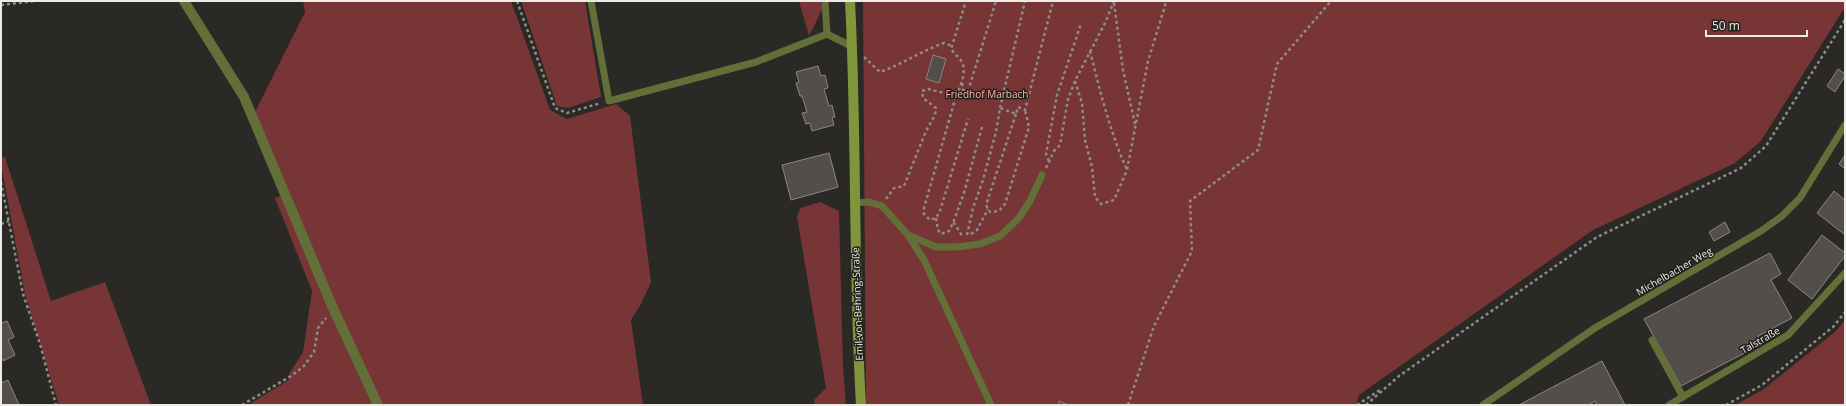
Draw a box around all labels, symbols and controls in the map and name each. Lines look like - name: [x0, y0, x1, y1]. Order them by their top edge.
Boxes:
- scale bar: [1706, 12, 1807, 38]
- text: 50 m: [1712, 17, 1740, 34]
- park label: Friedhof Marbach: [946, 87, 1028, 101]
- street label: Michelbacher Weg: [1633, 243, 1715, 299]
- street label: Emil-von-Behring-Straße: [848, 247, 866, 361]
- street label: Talstraße: [1738, 323, 1783, 357]

